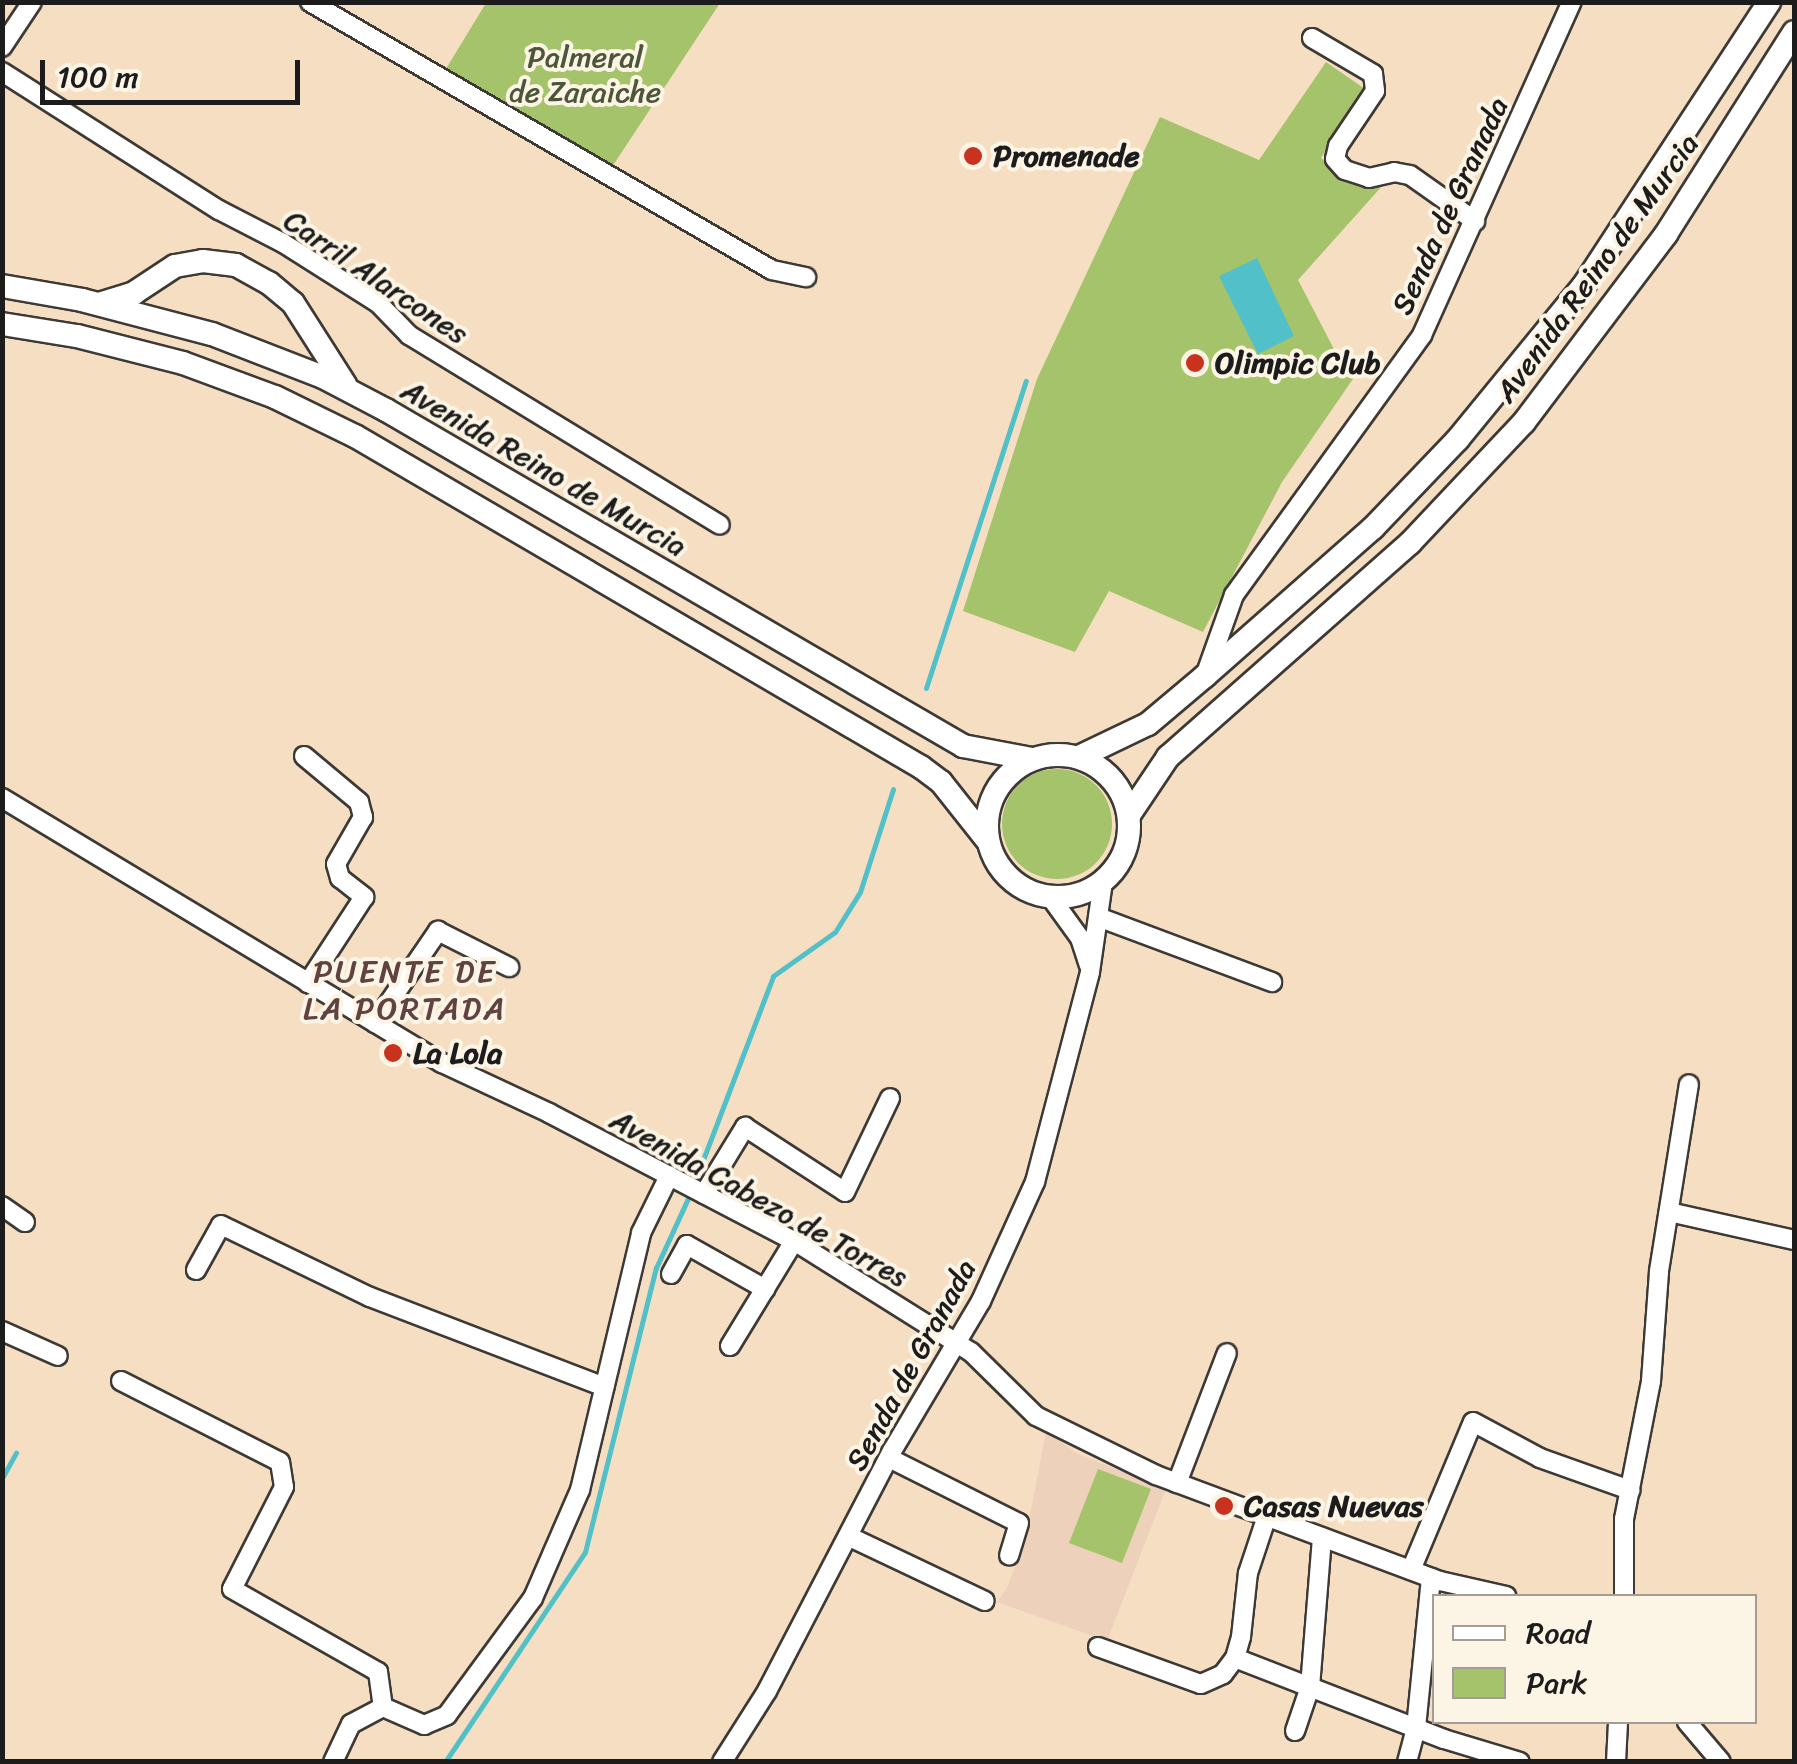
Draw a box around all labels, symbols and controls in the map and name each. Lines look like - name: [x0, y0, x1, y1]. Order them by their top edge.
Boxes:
- park label: Palmeral de Zaraiche: [509, 39, 661, 110]
- scale bar: [45, 40, 305, 102]
- text: 100 m: [57, 50, 139, 104]
- street label: Senda de Granada: [1384, 91, 1516, 321]
- street label: Avenida Reino de Murcia: [1487, 127, 1707, 409]
- place label: Promenade: [993, 138, 1140, 174]
- marker: Promenade: [962, 145, 984, 167]
- street label: Carril Alarcones: [278, 202, 474, 352]
- place label: Olimpic Club: [1215, 345, 1381, 381]
- marker: Olimpic Club: [1184, 352, 1206, 374]
- street label: Avenida Reino de Murcia: [395, 372, 693, 564]
- district label: PUENTE DE LA PORTADA: [304, 954, 506, 1029]
- place label: La Lola: [413, 1035, 502, 1071]
- marker: La Lola: [382, 1042, 404, 1064]
- street label: Avenida Cabezo de Torres: [604, 1101, 914, 1295]
- street label: Senda de Granada: [838, 1253, 984, 1477]
- place label: Casas Nuevas: [1244, 1488, 1423, 1524]
- marker: Casas Nuevas: [1213, 1495, 1235, 1517]
- legend: [1432, 1594, 1757, 1724]
- text: Road: [1526, 1606, 1590, 1660]
- text: Park: [1526, 1656, 1588, 1710]

